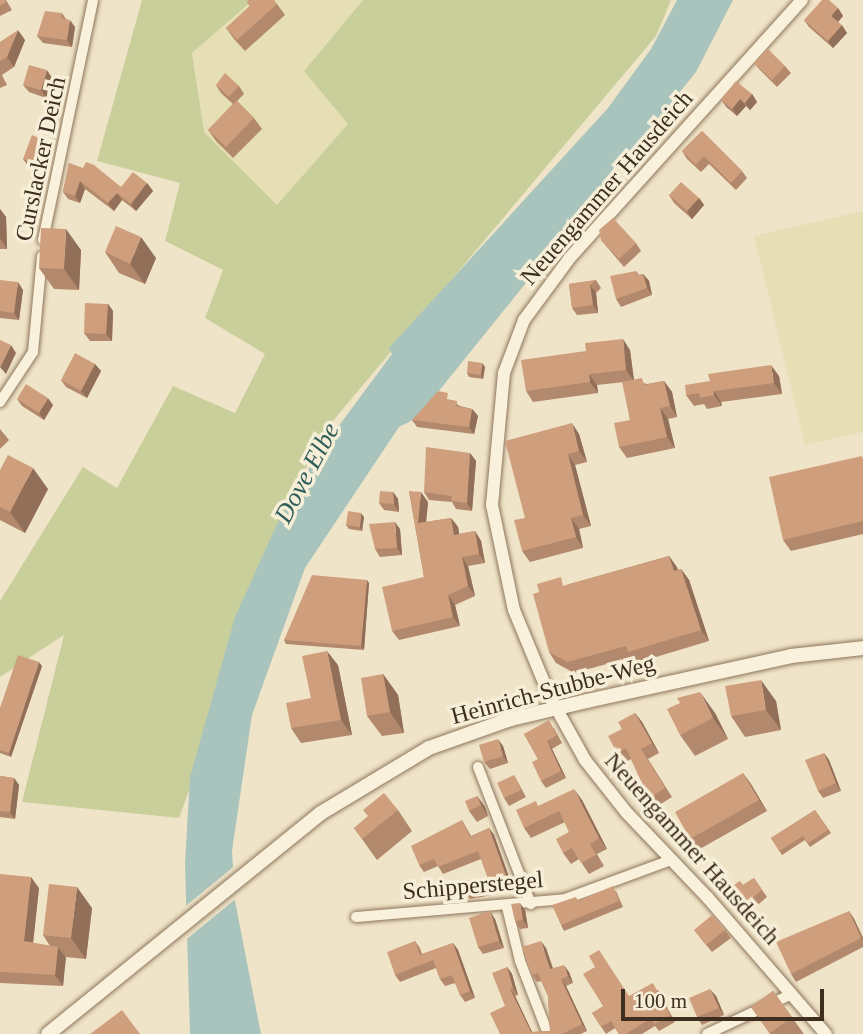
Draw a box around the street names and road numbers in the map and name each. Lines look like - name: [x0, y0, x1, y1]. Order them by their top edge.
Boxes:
- street label: Curslacker Deich: [10, 74, 72, 244]
- street label: Neuengammer Hausdeich: [515, 85, 699, 291]
- street label: Heinrich-Stubbe-Weg: [448, 649, 658, 731]
- street label: Neuengammer Hausdeich: [598, 747, 786, 951]
- street label: Schipperstegel: [401, 865, 545, 907]

